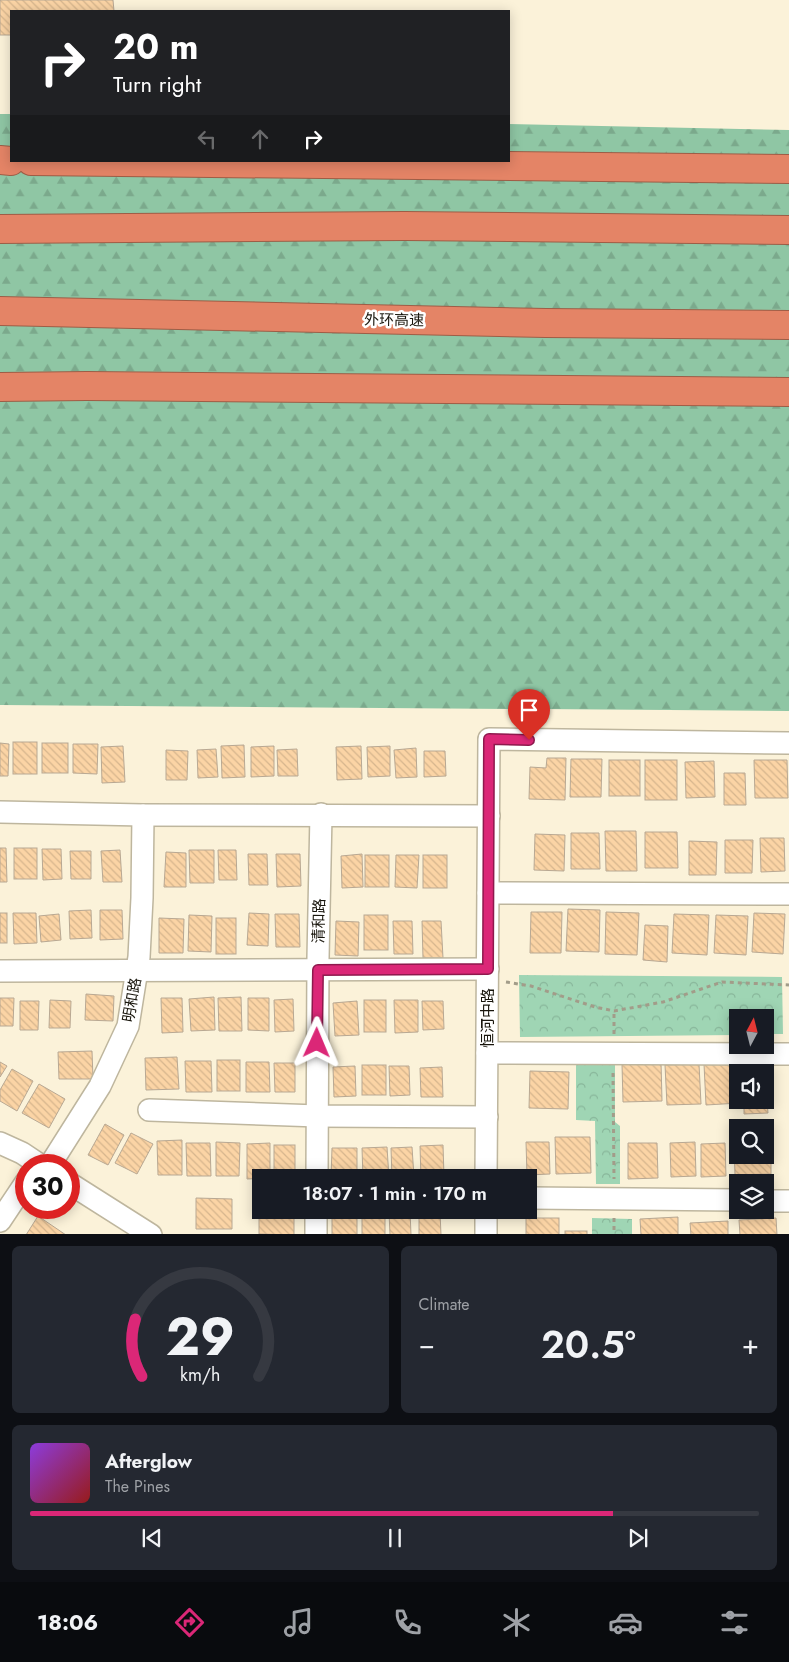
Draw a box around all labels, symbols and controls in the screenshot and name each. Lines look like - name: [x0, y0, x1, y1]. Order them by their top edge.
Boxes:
- text: 20 m: [113, 22, 198, 72]
- icon: right: [30, 30, 95, 95]
- text: Turn right: [113, 68, 201, 100]
- icon: left: [193, 125, 221, 153]
- icon: ahead: [246, 125, 274, 153]
- icon: right: [299, 125, 327, 153]
- street label: 外环高速: [364, 308, 424, 332]
- pin: [508, 689, 550, 740]
- icon: arrive: [515, 696, 543, 724]
- street label: 清和路: [308, 898, 330, 944]
- street label: 明和路: [117, 976, 147, 1024]
- street label: 恒河中路: [477, 988, 499, 1048]
- north arrow: [729, 1009, 774, 1054]
- map controls: [729, 1009, 774, 1219]
- position arrow: [290, 1016, 342, 1068]
- button: sound: [729, 1064, 774, 1109]
- button: search: [729, 1119, 774, 1164]
- speed limit sign: 30: [15, 1154, 80, 1219]
- button: layers: [729, 1174, 774, 1219]
- text: 18:07 · 1 min · 170 m: [302, 1180, 487, 1207]
- text: Climate: [419, 1293, 470, 1316]
- text: 29: [166, 1299, 235, 1375]
- text: 20.5°: [541, 1317, 636, 1372]
- text: −: [419, 1324, 435, 1365]
- text: +: [742, 1324, 759, 1365]
- text: km/h: [180, 1362, 220, 1388]
- text: Afterglow: [105, 1448, 192, 1475]
- text: The Pines: [105, 1475, 170, 1498]
- icon: previous: [138, 1524, 166, 1552]
- icon: pause: [381, 1524, 409, 1552]
- icon: next: [624, 1524, 652, 1552]
- icon: directions: [172, 1605, 207, 1640]
- icon: music: [281, 1605, 316, 1640]
- icon: phone: [390, 1605, 425, 1640]
- icon: climate: [499, 1605, 534, 1640]
- icon: car: [608, 1605, 643, 1640]
- icon: filters: [717, 1605, 752, 1640]
- text: 18:06: [37, 1606, 98, 1638]

